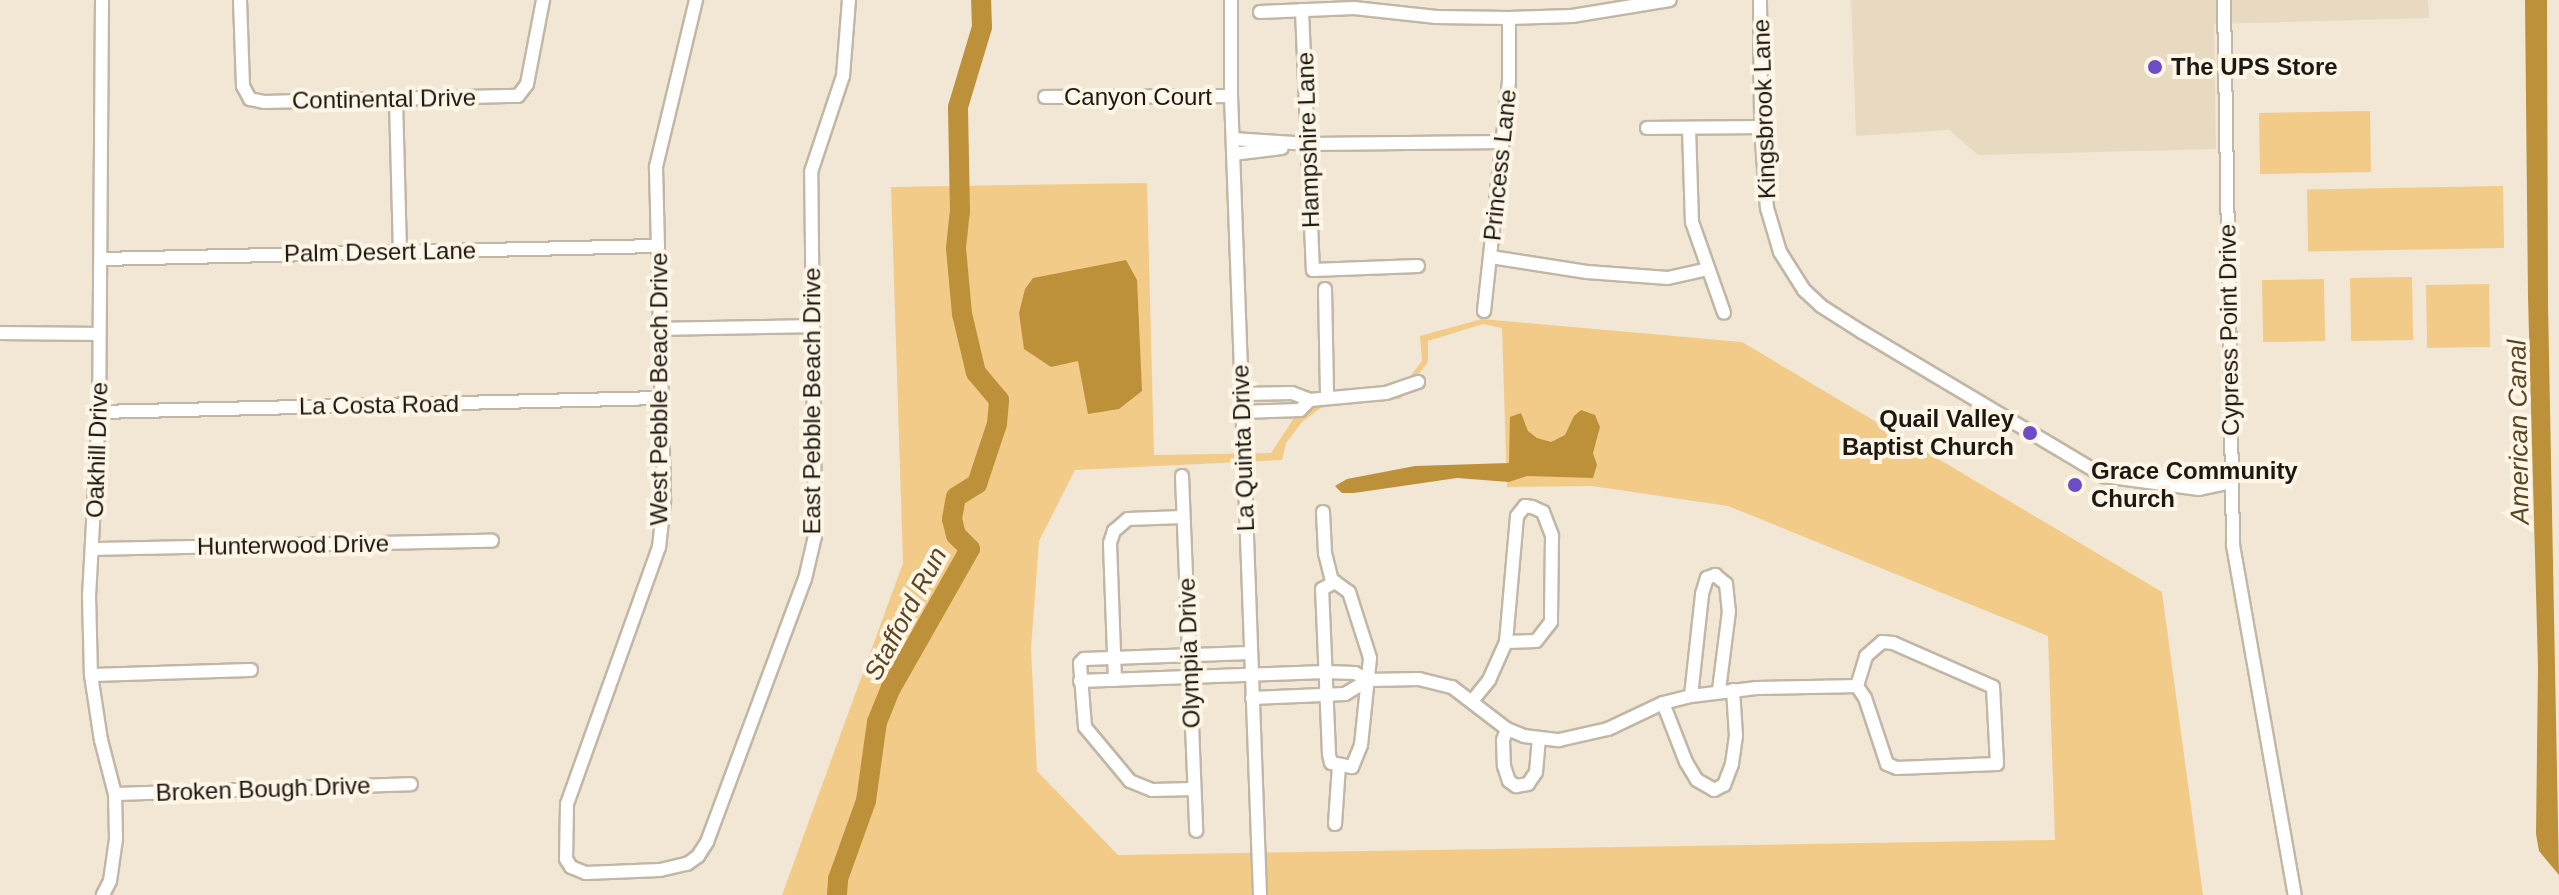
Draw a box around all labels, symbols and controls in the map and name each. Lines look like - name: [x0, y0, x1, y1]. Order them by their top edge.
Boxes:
- street label: Kingsbrook Lane: [1746, 18, 1782, 200]
- street label: Hampshire Lane: [1291, 52, 1325, 228]
- place label: The UPS Store: [2171, 53, 2338, 81]
- marker: The UPS Store: [2146, 58, 2164, 76]
- street label: Continental Drive: [292, 83, 476, 115]
- street label: Canyon Court: [1064, 83, 1212, 111]
- street label: Princess Lane: [1478, 88, 1522, 242]
- street label: Cypress Point Drive: [2213, 224, 2245, 436]
- street label: Palm Desert Lane: [284, 236, 476, 268]
- street label: West Pebble Beach Drive: [645, 252, 673, 526]
- street label: East Pebble Beach Drive: [798, 268, 826, 534]
- water label: American Canal: [2502, 339, 2536, 525]
- street label: La Quinta Drive: [1226, 364, 1260, 532]
- street label: Oakhill Drive: [80, 382, 114, 518]
- street label: La Costa Road: [299, 389, 459, 421]
- place label: Quail Valley Baptist Church: [1842, 405, 2014, 461]
- marker: Quail Valley Baptist Church: [2021, 424, 2039, 442]
- place label: Grace Community Church: [2091, 457, 2298, 513]
- marker: Grace Community Church: [2066, 476, 2084, 494]
- street label: Hunterwood Drive: [197, 529, 389, 561]
- water label: Stafford Run: [858, 542, 954, 686]
- street label: Olympia Drive: [1172, 577, 1206, 729]
- street label: Broken Bough Drive: [155, 771, 371, 807]

